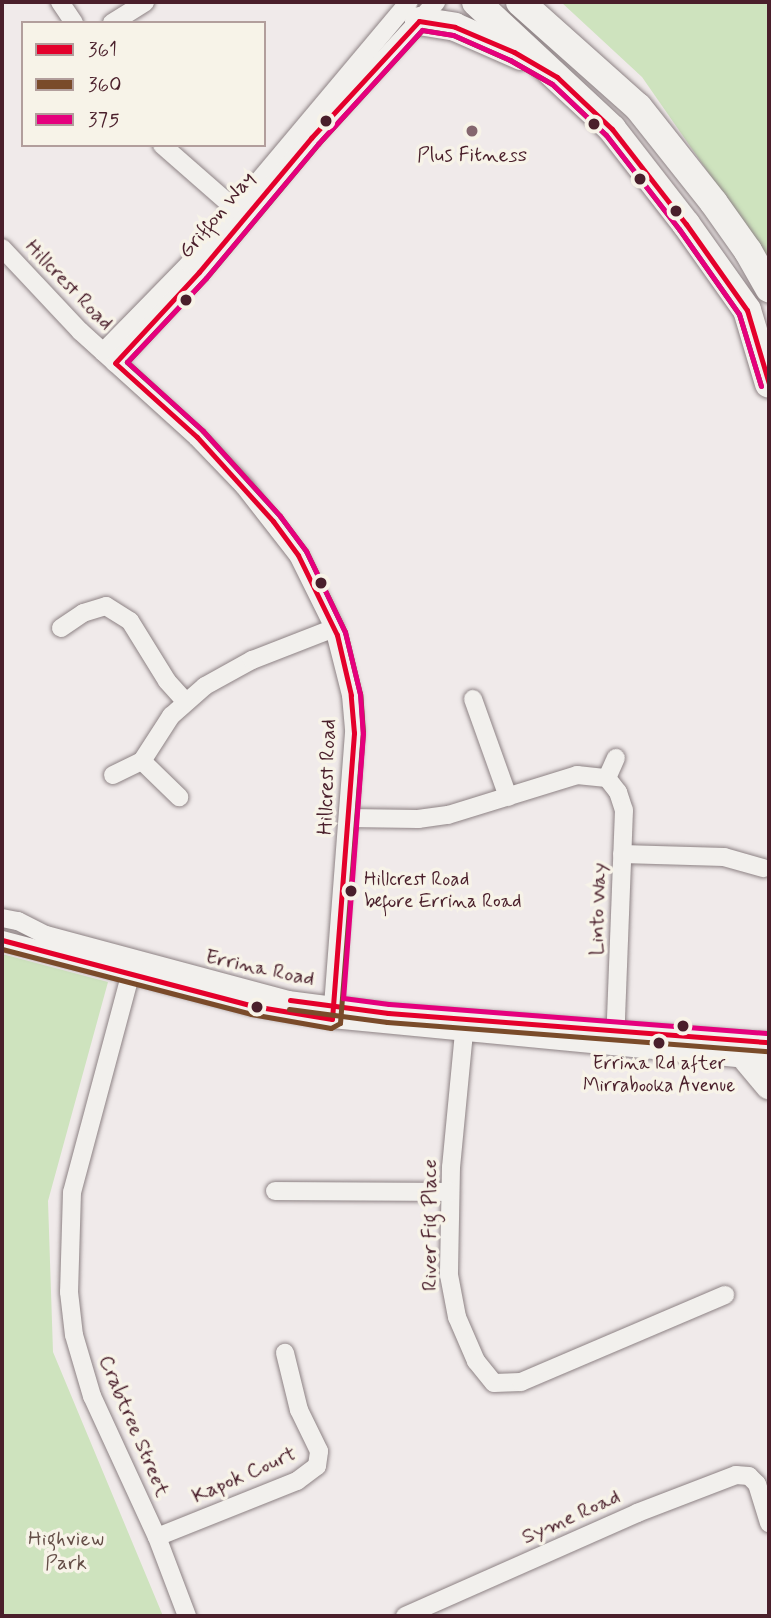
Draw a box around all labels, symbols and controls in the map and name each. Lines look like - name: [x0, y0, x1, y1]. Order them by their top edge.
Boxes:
- legend: [21, 21, 266, 147]
- text: 361: [88, 36, 117, 64]
- text: 360: [88, 71, 122, 99]
- text: 375: [88, 106, 120, 134]
- unlabelled marker: [319, 114, 333, 128]
- unlabelled marker: [587, 117, 601, 131]
- marker: Plus Fitness: [464, 123, 480, 139]
- place label: Plus Fitness: [417, 142, 527, 168]
- street label: Griffon Way: [173, 166, 261, 264]
- unlabelled marker: [633, 172, 647, 186]
- unlabelled marker: [669, 204, 683, 218]
- street label: Hillcrest Road: [20, 234, 118, 336]
- unlabelled marker: [179, 293, 193, 307]
- unlabelled marker: [314, 576, 328, 590]
- street label: Hillcrest Road: [312, 718, 342, 836]
- street label: Linto Way: [584, 862, 612, 956]
- place label: Hillcrest Road before Errina Road: [364, 869, 519, 913]
- marker: Hillcrest Road before Errina Road: [344, 884, 358, 898]
- street label: Errina Road: [203, 944, 317, 992]
- unlabelled marker: [250, 1000, 264, 1014]
- unlabelled marker: [676, 1019, 690, 1033]
- marker: Errina Rd after Mirrabooka Avenue: [652, 1036, 666, 1050]
- place label: Errina Rd after Mirrabooka Avenue: [581, 1053, 737, 1097]
- street label: River Fig Place: [417, 1160, 443, 1290]
- street label: Crabtree Street: [93, 1351, 175, 1501]
- street label: Kapok Court: [189, 1441, 299, 1509]
- street label: Syme Road: [519, 1485, 623, 1549]
- park label: Highview Park: [28, 1526, 104, 1576]

